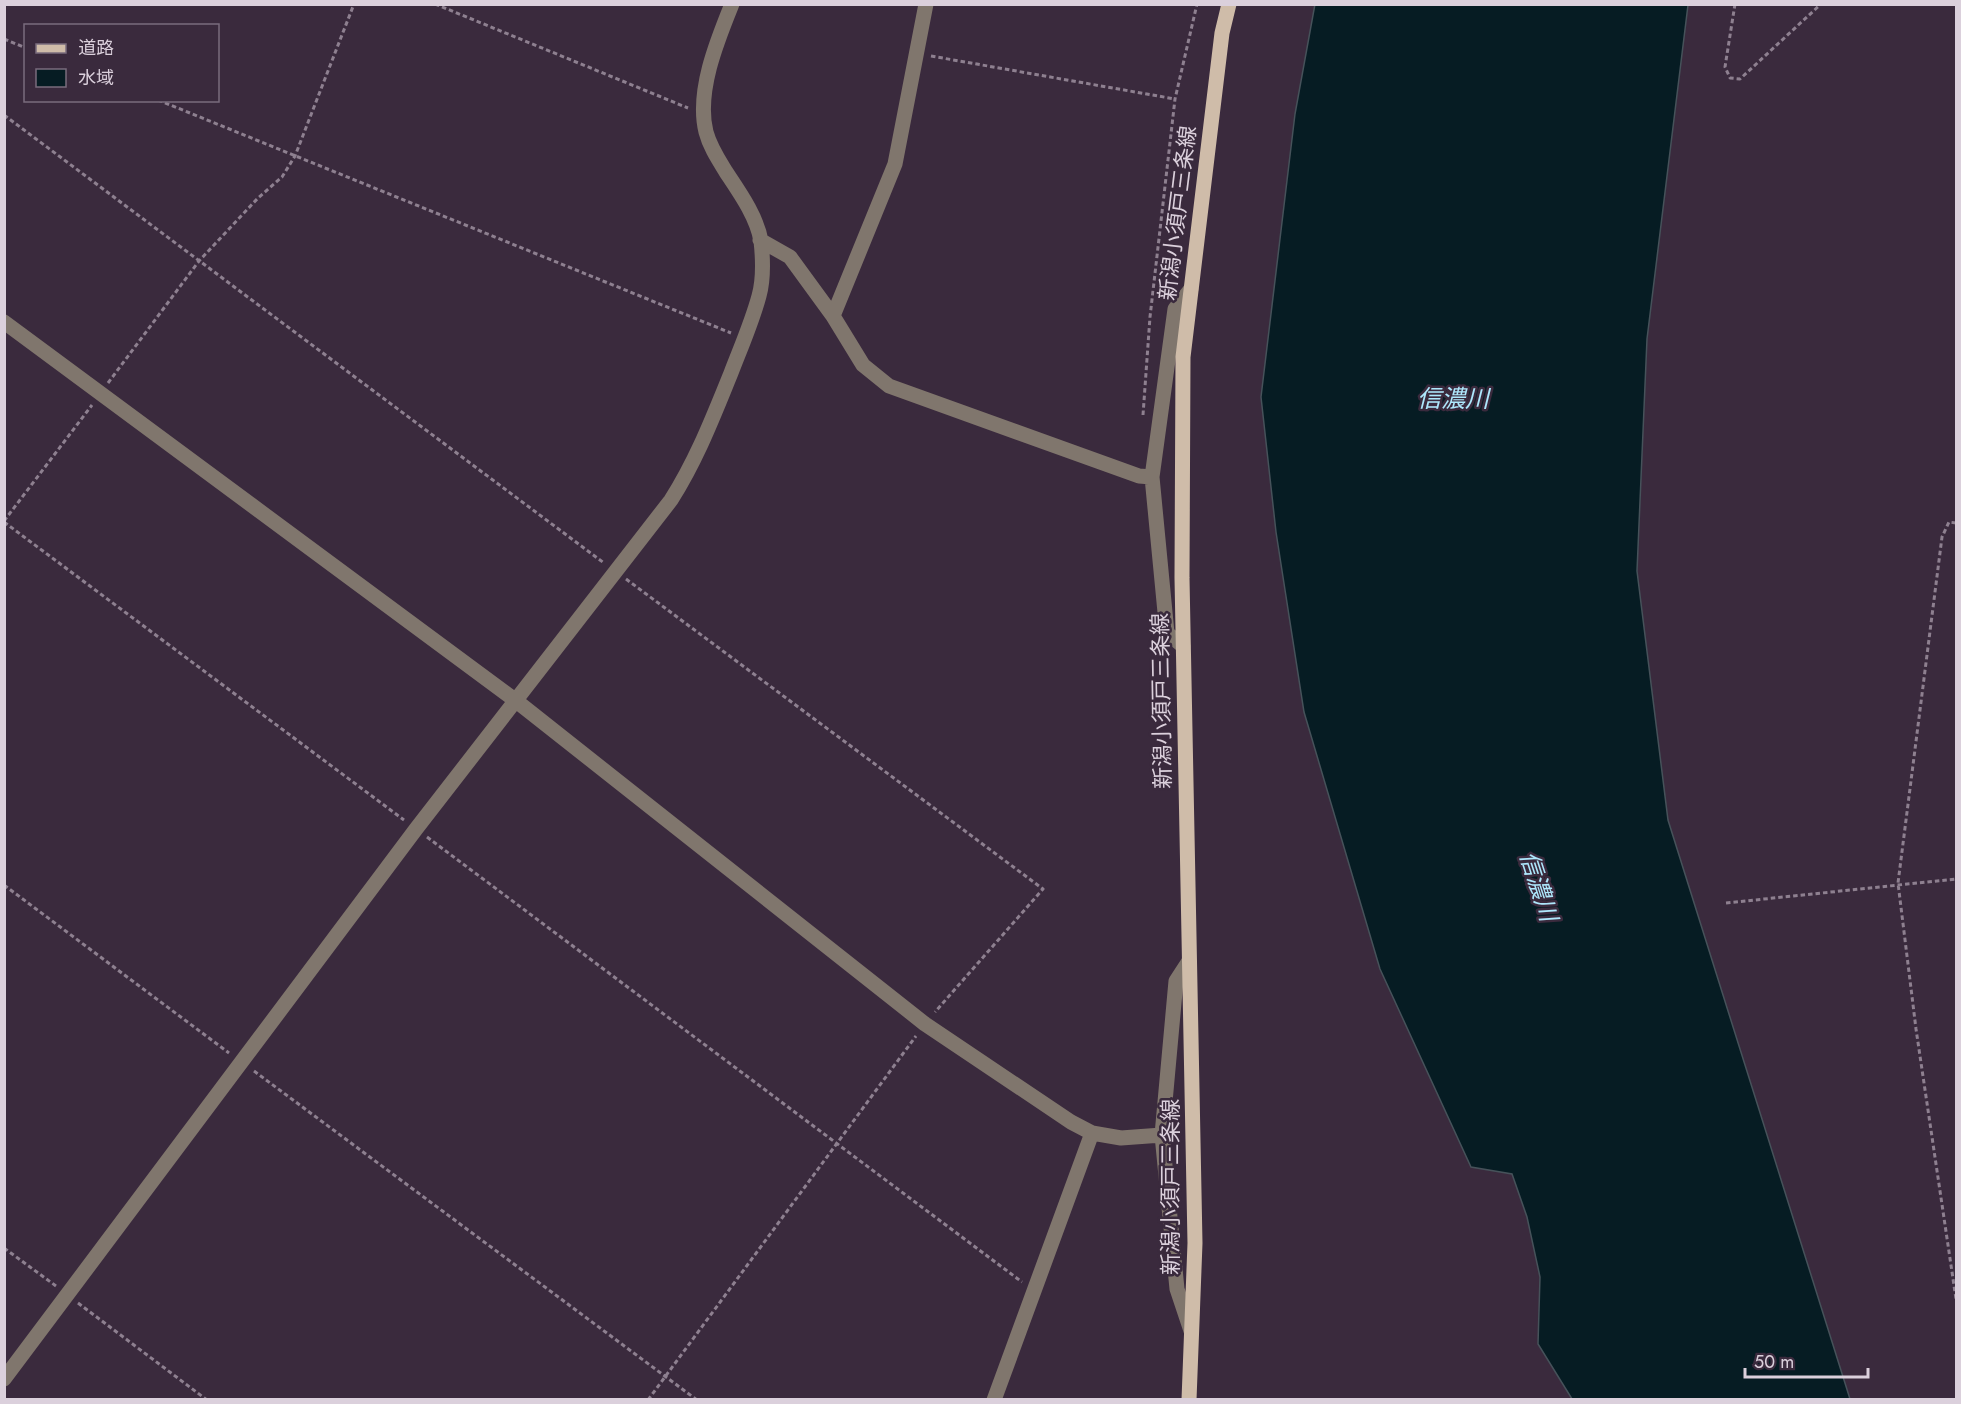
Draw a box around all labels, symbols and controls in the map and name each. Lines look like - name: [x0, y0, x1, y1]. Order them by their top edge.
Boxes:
- legend: [24, 24, 219, 102]
- text: 道路: [78, 35, 114, 61]
- text: 水域: [78, 65, 114, 91]
- street label: 新潟小須戸三条線: [1150, 124, 1204, 302]
- water label: 信濃川: [1417, 381, 1492, 416]
- street label: 新潟小須戸三条線: [1143, 613, 1179, 789]
- water label: 信濃川: [1511, 846, 1568, 928]
- street label: 新潟小須戸三条線: [1154, 1099, 1186, 1275]
- scale bar: [1745, 1341, 1868, 1379]
- text: 50 m: [1754, 1349, 1794, 1375]

